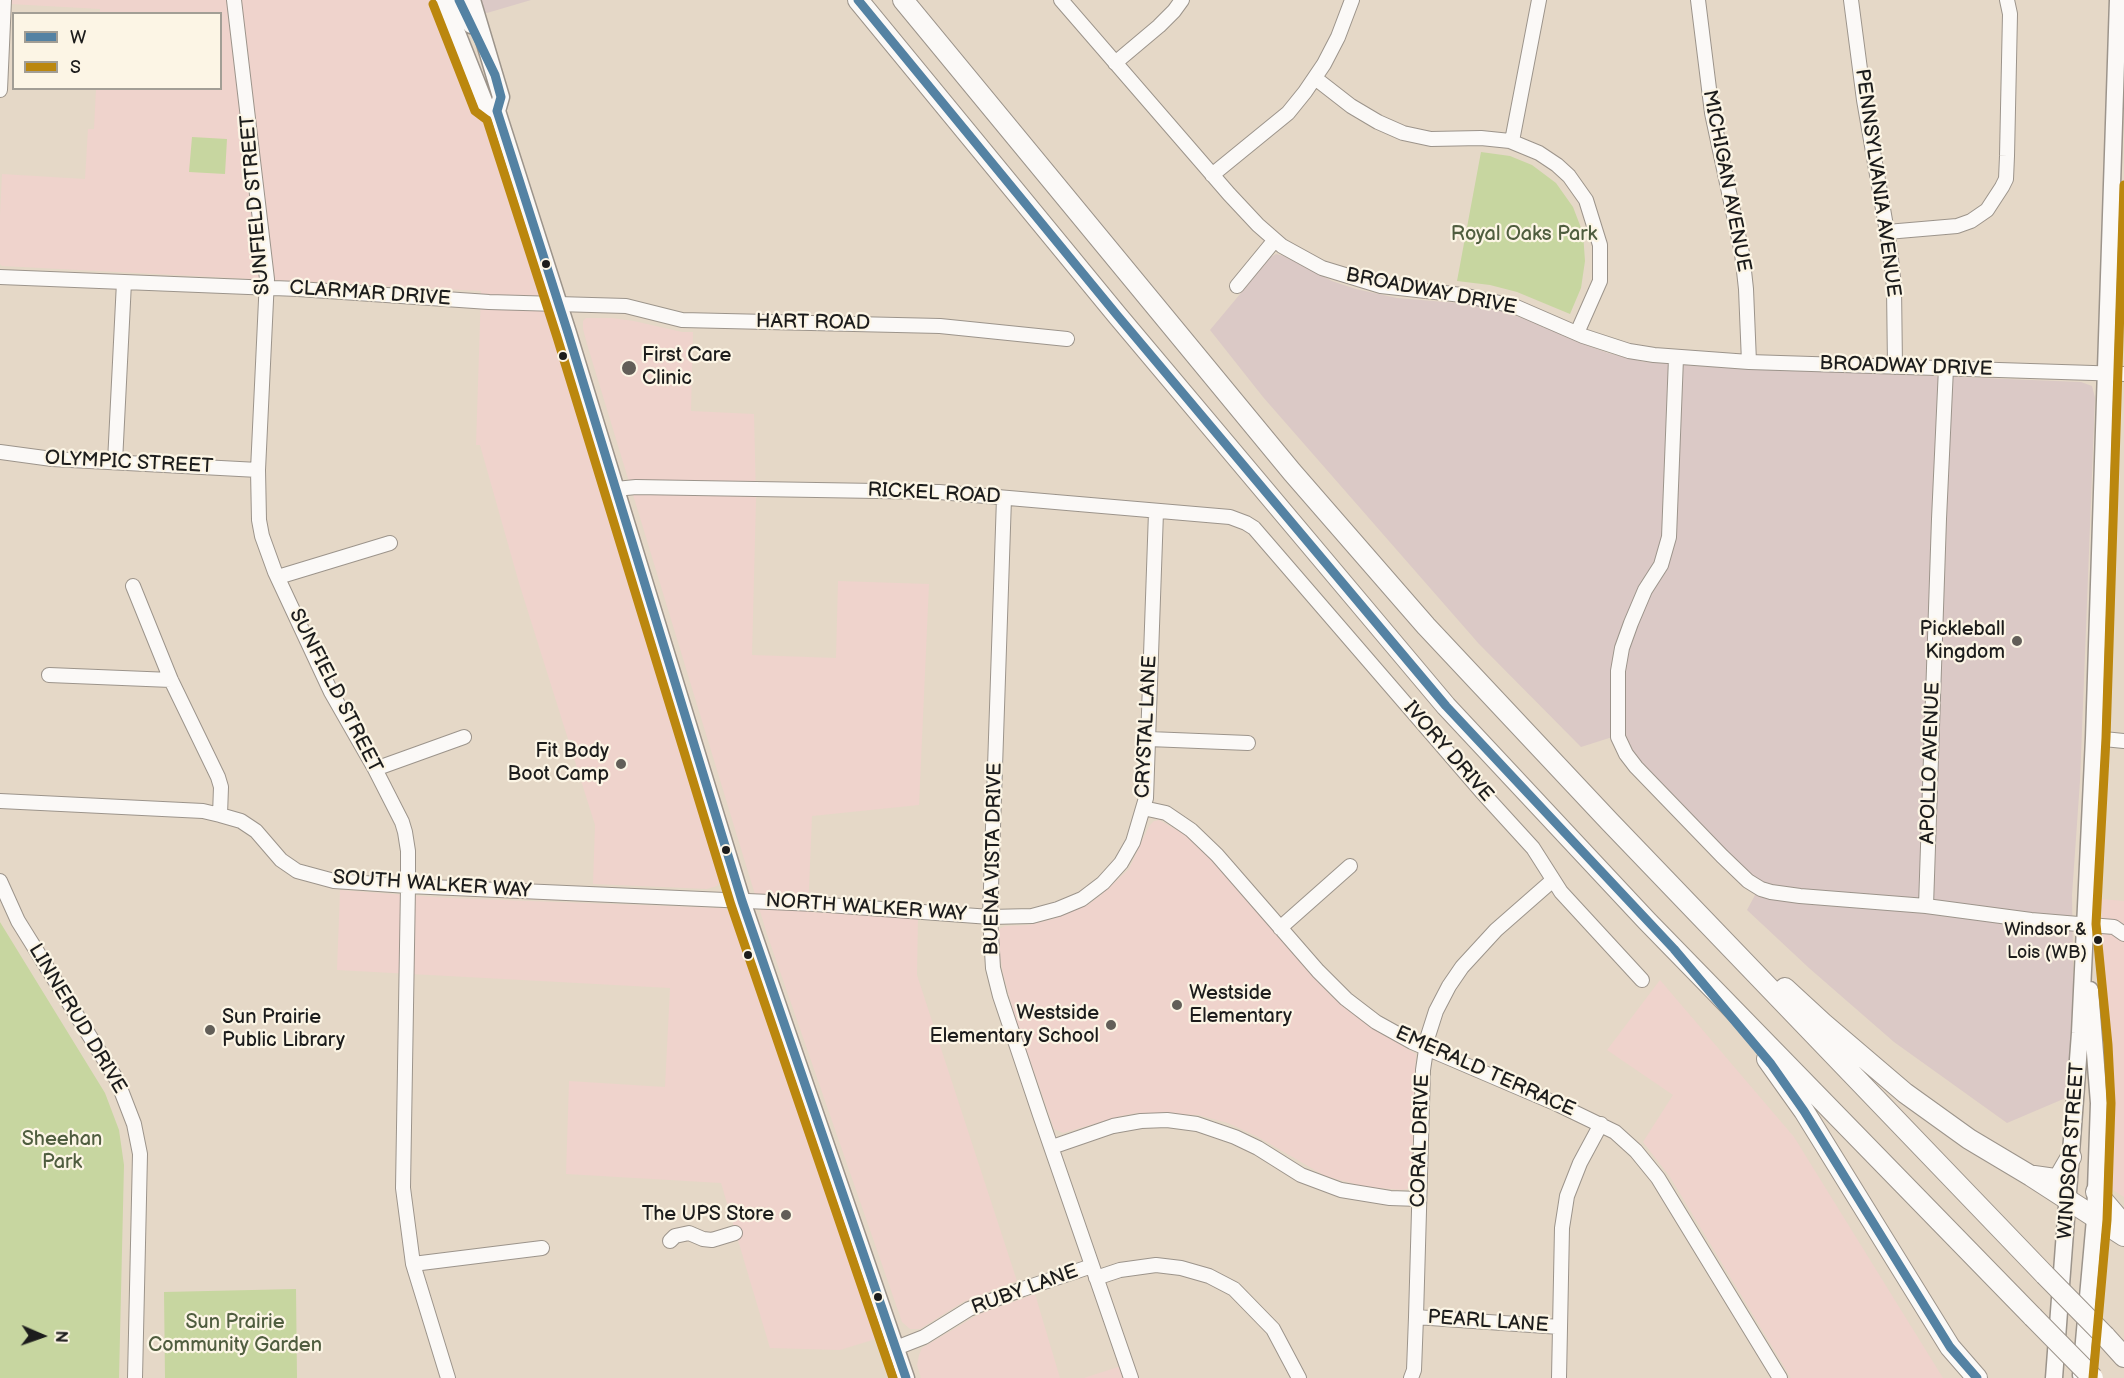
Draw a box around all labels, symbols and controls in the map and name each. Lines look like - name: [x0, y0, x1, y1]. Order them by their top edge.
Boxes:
- legend: [12, 12, 222, 90]
- text: W: [70, 27, 86, 48]
- text: S: [70, 57, 81, 78]
- street label: PENNSYLVANIA AVENUE: [1849, 67, 1905, 299]
- street label: MICHIGAN AVENUE: [1697, 88, 1755, 274]
- street label: SUNFIELD STREET: [236, 114, 276, 296]
- park label: Royal Oaks Park: [1451, 223, 1597, 247]
- unlabelled marker: [540, 258, 552, 270]
- street label: BROADWAY DRIVE: [1344, 264, 1518, 320]
- street label: CLARMAR DRIVE: [288, 276, 452, 312]
- street label: HART ROAD: [756, 310, 870, 336]
- place label: First Care Clinic: [642, 344, 731, 391]
- unlabelled marker: [557, 350, 569, 362]
- street label: BROADWAY DRIVE: [1819, 352, 1993, 382]
- marker: First Care Clinic: [620, 359, 638, 377]
- street label: OLYMPIC STREET: [44, 447, 214, 479]
- street label: RICKEL ROAD: [867, 479, 1001, 509]
- street label: SUNFIELD STREET: [283, 605, 387, 777]
- place label: Pickleball Kingdom: [1920, 618, 2005, 665]
- marker: Pickleball Kingdom: [2010, 634, 2024, 648]
- street label: CRYSTAL LANE: [1131, 655, 1163, 799]
- street label: APOLLO AVENUE: [1916, 682, 1946, 844]
- street label: IVORY DRIVE: [1398, 697, 1498, 807]
- place label: Fit Body Boot Camp: [508, 740, 609, 787]
- marker: Fit Body Boot Camp: [614, 757, 628, 771]
- street label: BUENA VISTA DRIVE: [980, 762, 1008, 956]
- unlabelled marker: [720, 844, 732, 856]
- street label: SOUTH WALKER WAY: [332, 866, 532, 904]
- street label: NORTH WALKER WAY: [765, 889, 967, 927]
- place label: Windsor & Lois (WB): [2004, 919, 2087, 962]
- marker: Windsor & Lois (WB): [2092, 934, 2104, 946]
- street label: LINNERUD DRIVE: [23, 940, 131, 1098]
- unlabelled marker: [742, 949, 754, 961]
- place label: Westside Elementary: [1189, 982, 1292, 1029]
- marker: Westside Elementary: [1170, 998, 1184, 1012]
- place label: Westside Elementary School: [929, 1002, 1099, 1049]
- place label: Sun Prairie Public Library: [222, 1006, 345, 1053]
- marker: Westside Elementary School: [1104, 1018, 1118, 1032]
- street label: EMERALD TERRACE: [1391, 1022, 1579, 1122]
- marker: Sun Prairie Public Library: [203, 1023, 217, 1037]
- street label: WINDSOR STREET: [2054, 1062, 2090, 1240]
- street label: CORAL DRIVE: [1407, 1074, 1435, 1208]
- park label: Sheehan Park: [22, 1128, 102, 1175]
- place label: The UPS Store: [642, 1203, 774, 1227]
- marker: The UPS Store: [779, 1208, 793, 1222]
- street label: RUBY LANE: [968, 1260, 1082, 1320]
- unlabelled marker: [872, 1291, 884, 1303]
- north arrow: [12, 1306, 72, 1366]
- street label: PEARL LANE: [1427, 1306, 1549, 1338]
- park label: Sun Prairie Community Garden: [148, 1311, 322, 1358]
- text: N: [51, 1330, 70, 1343]

